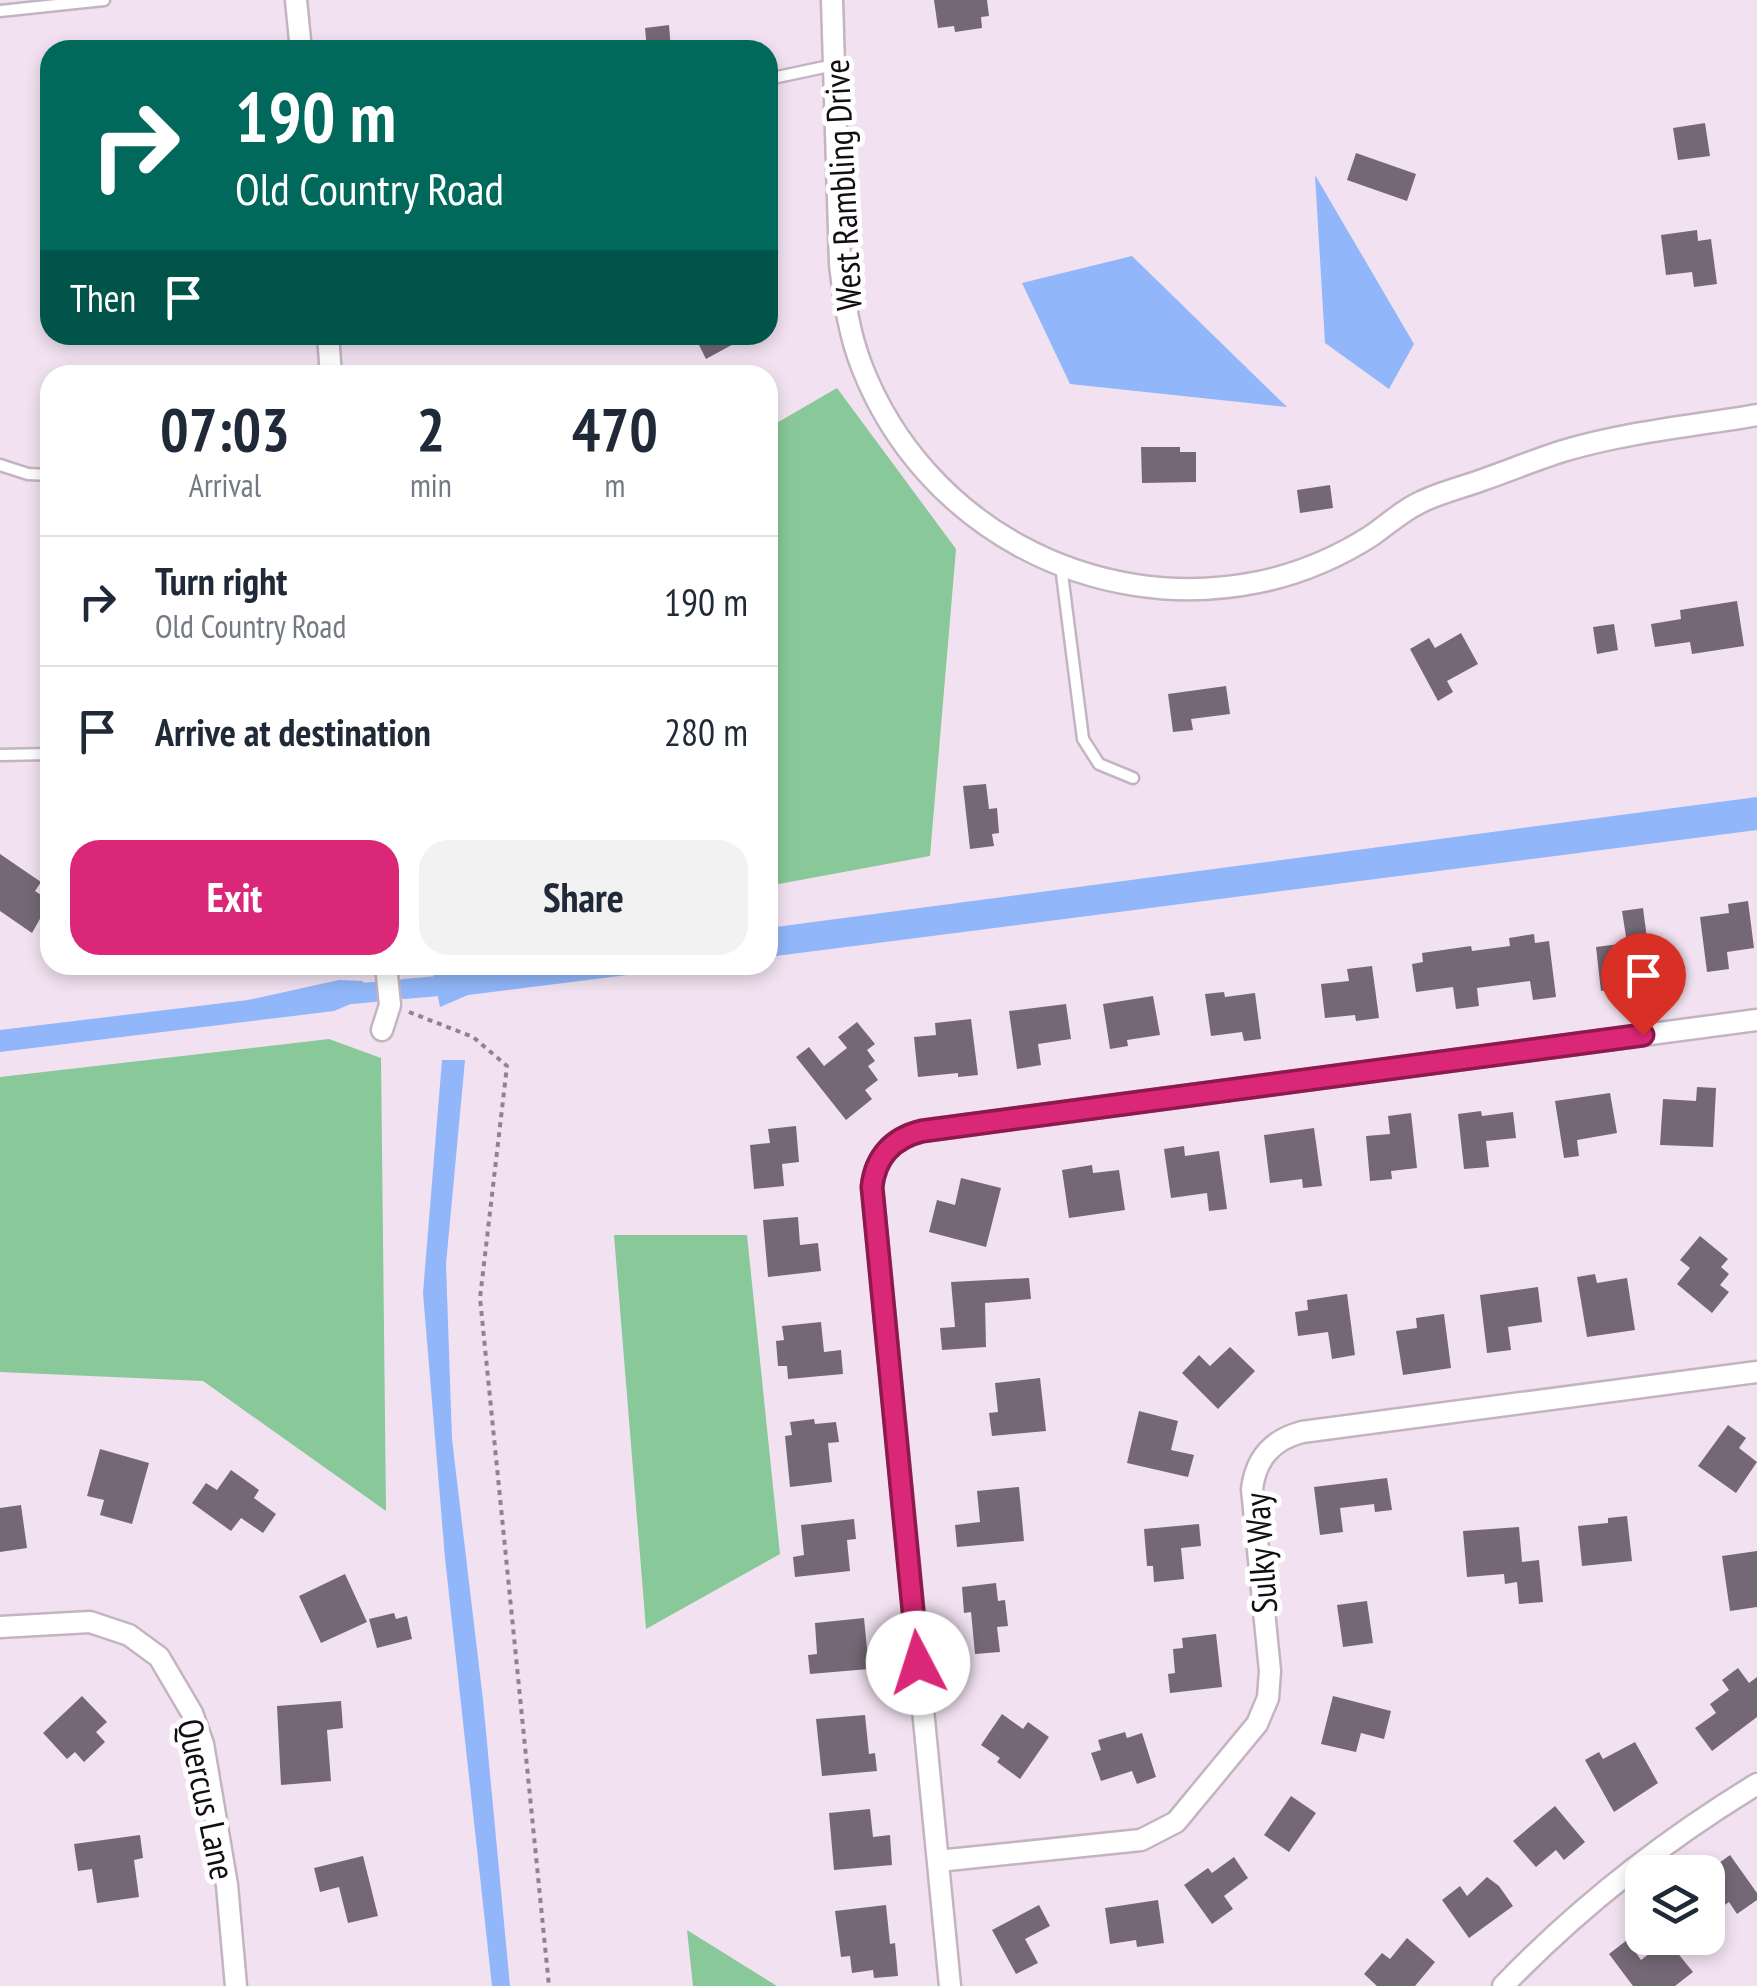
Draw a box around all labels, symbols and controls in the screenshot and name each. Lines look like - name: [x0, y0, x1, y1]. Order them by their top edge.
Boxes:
- street label: West Rambling Drive: [812, 58, 872, 312]
- text: 190 m: [235, 71, 396, 161]
- icon: right: [70, 80, 200, 210]
- text: Old Country Road: [235, 159, 504, 217]
- icon: arrive: [156, 270, 211, 325]
- text: Then: [70, 273, 136, 322]
- text: 07:03: [160, 390, 290, 468]
- text: 2: [417, 390, 445, 468]
- text: 470: [572, 390, 658, 468]
- text: Arrival: [189, 464, 261, 506]
- text: min: [410, 464, 452, 506]
- text: m: [604, 464, 625, 506]
- text: Turn right: [155, 556, 287, 605]
- icon: right: [70, 574, 125, 629]
- text: 190 m: [664, 577, 748, 626]
- text: Old Country Road: [155, 605, 346, 647]
- icon: arrive: [70, 704, 125, 759]
- text: Arrive at destination: [155, 707, 431, 756]
- text: 280 m: [664, 707, 748, 756]
- button: Exit: [70, 840, 399, 955]
- button: Share: [419, 840, 748, 955]
- pin: [1601, 933, 1686, 1036]
- icon: arrive: [1616, 948, 1671, 1003]
- street label: Sulky Way: [1233, 1491, 1287, 1615]
- position arrow: [866, 1611, 970, 1715]
- street label: Quercus Lane: [168, 1714, 246, 1884]
- map controls: [1625, 1855, 1725, 1955]
- button: layers: [1625, 1855, 1725, 1955]

